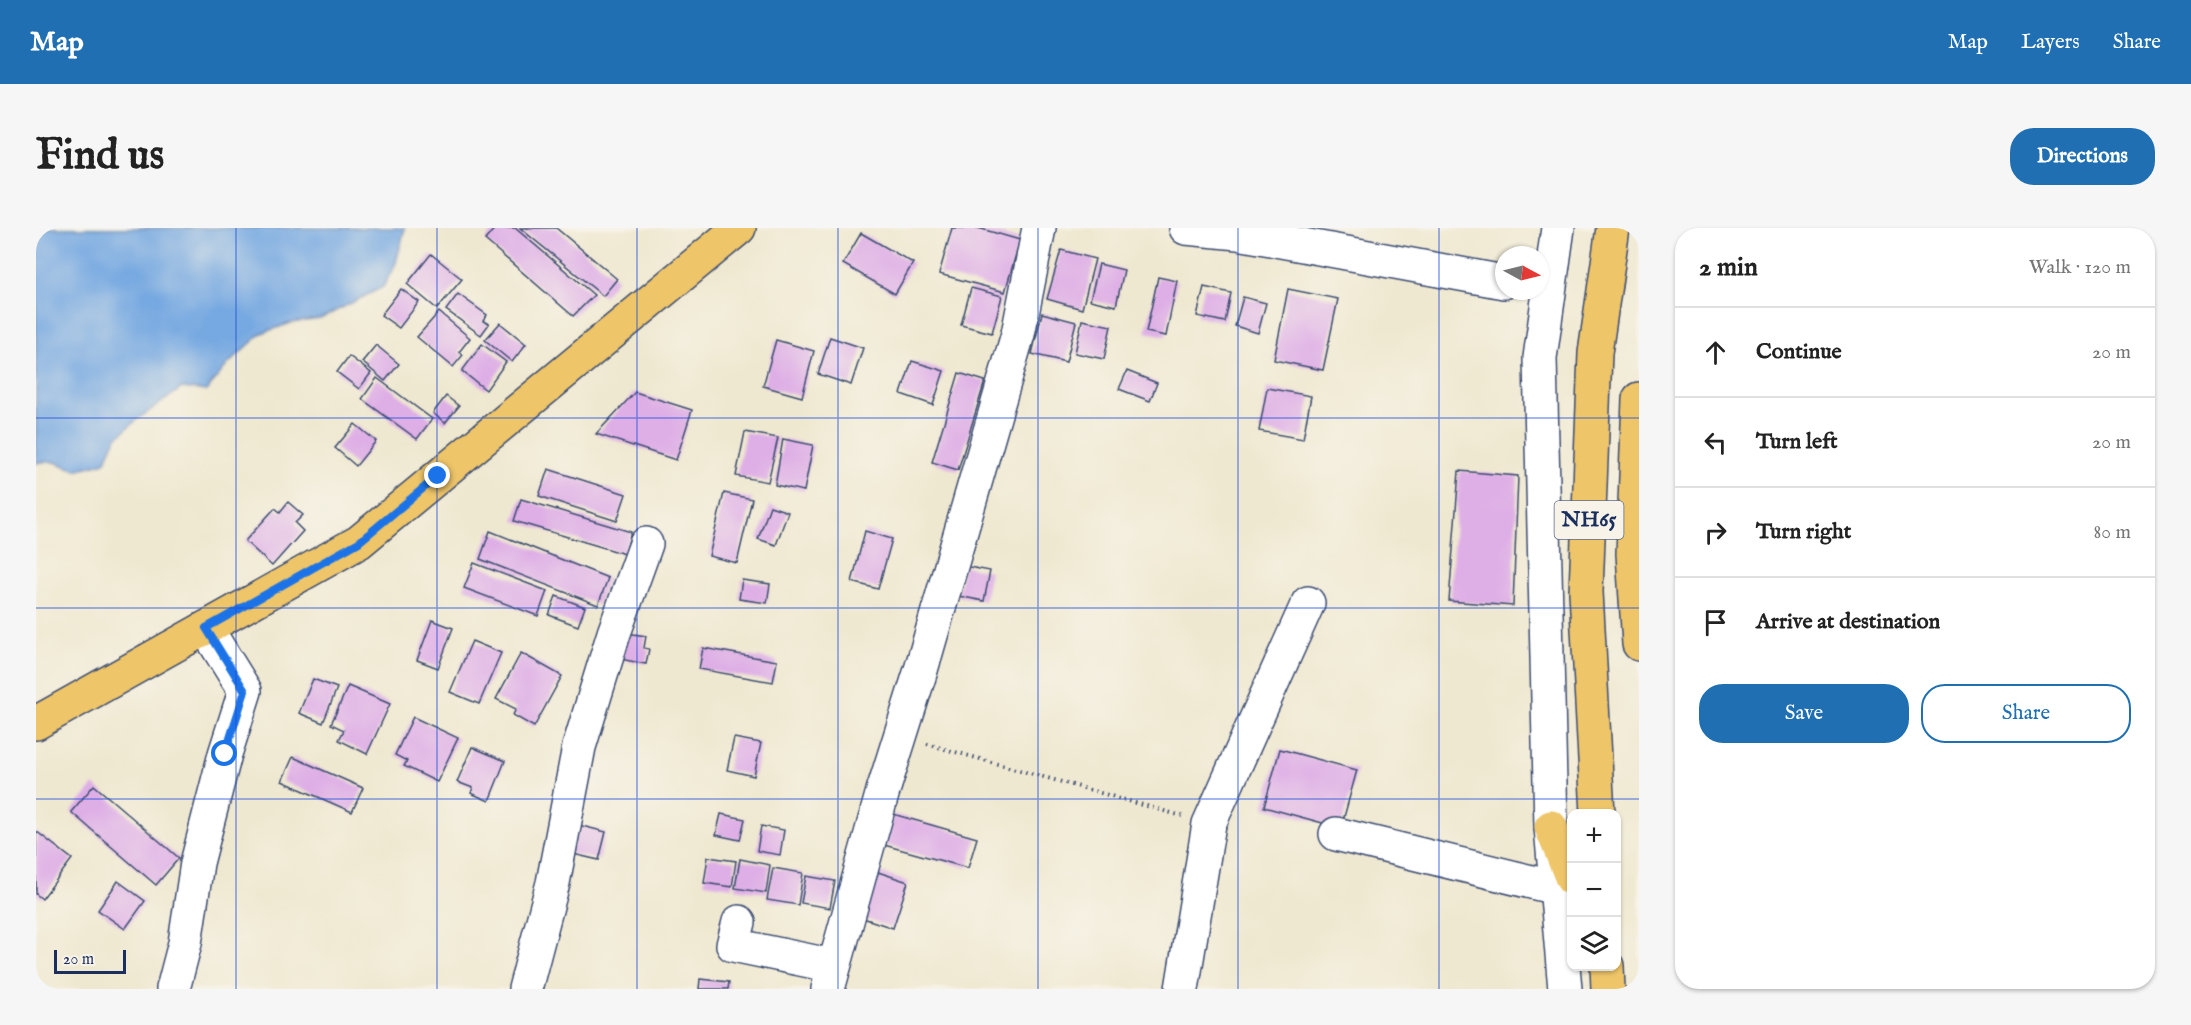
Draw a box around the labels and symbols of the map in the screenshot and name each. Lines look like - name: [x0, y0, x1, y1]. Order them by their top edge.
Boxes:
- north arrow: [1495, 246, 1549, 300]
- route end: [424, 462, 450, 488]
- road number: NH65: [1554, 501, 1624, 539]
- route start: [211, 740, 237, 766]
- scale bar: [54, 947, 126, 974]

